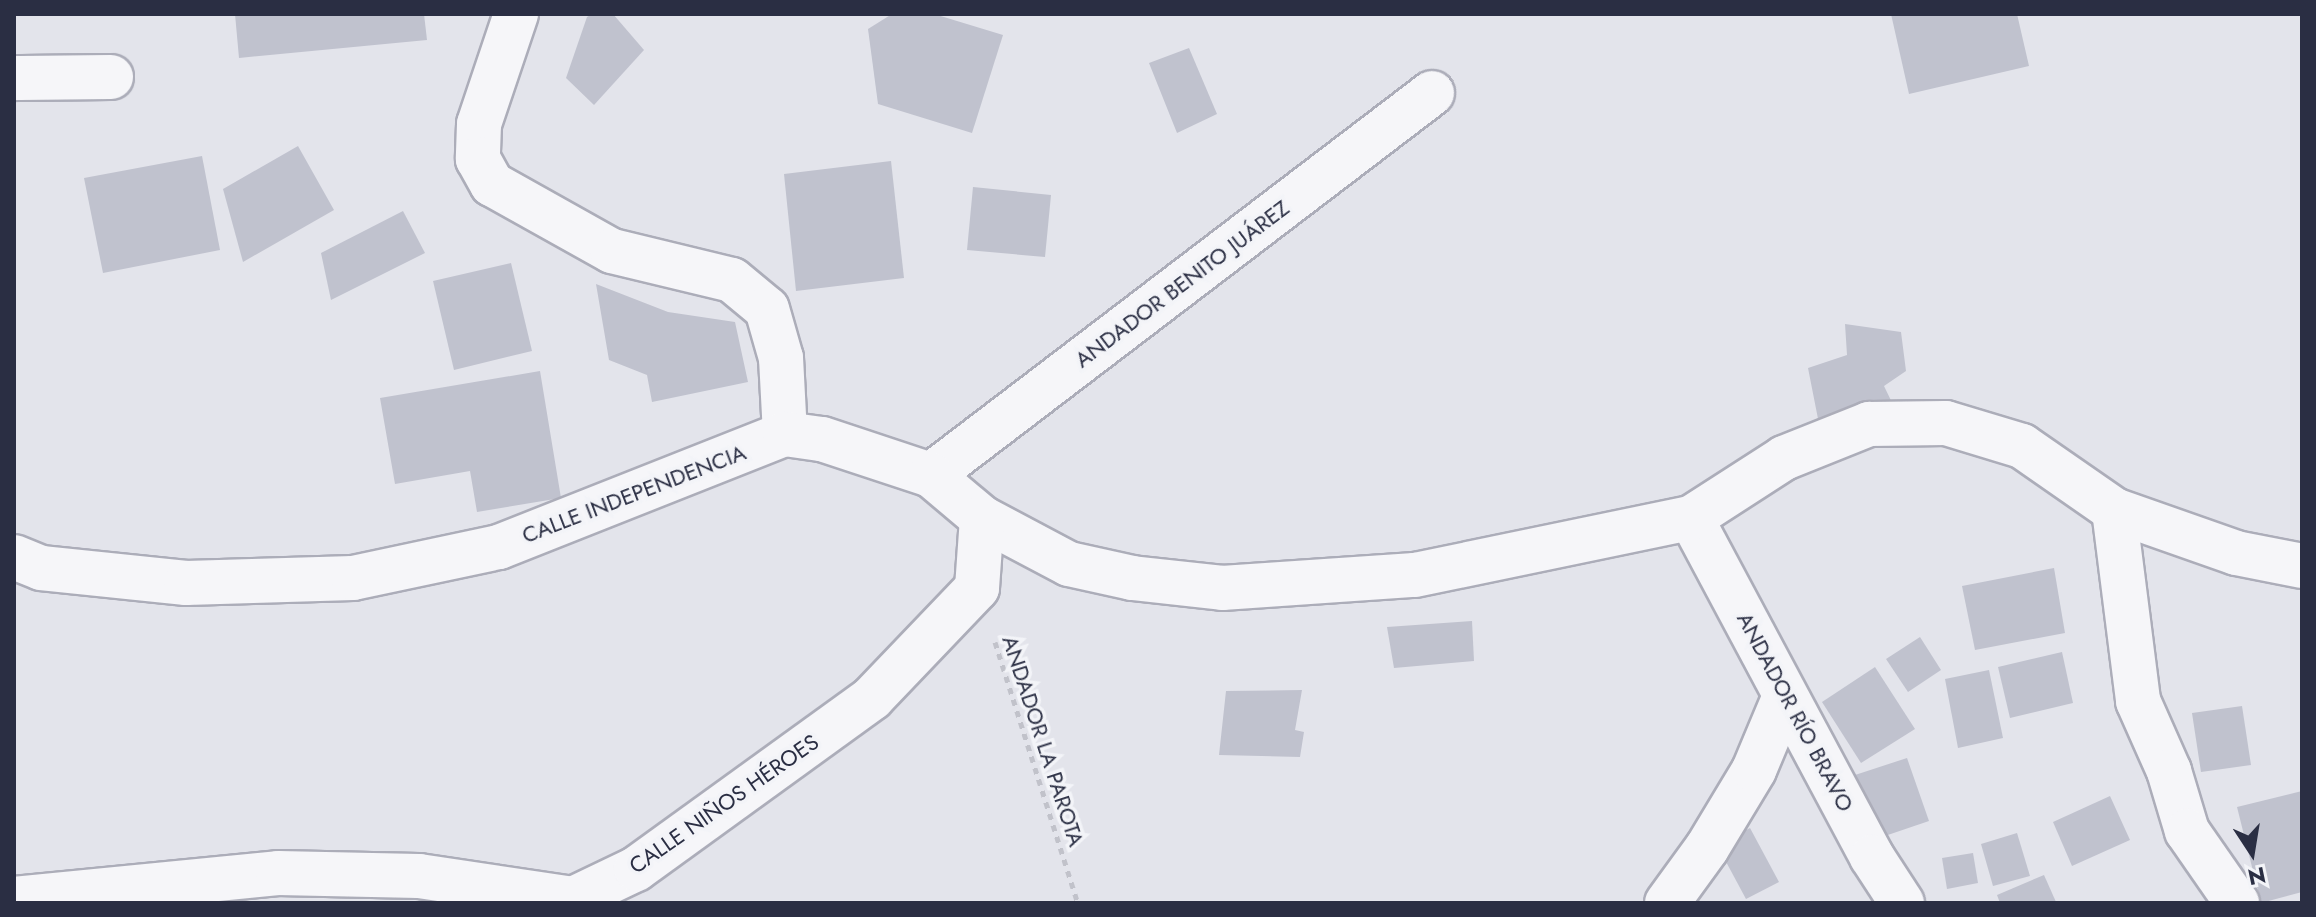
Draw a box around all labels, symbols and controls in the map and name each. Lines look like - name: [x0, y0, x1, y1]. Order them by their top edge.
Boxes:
- street label: ANDADOR BENITO JUÁREZ: [1070, 195, 1294, 373]
- street label: CALLE INDEPENDENCIA: [518, 439, 750, 549]
- street label: ANDADOR RÍO BRAVO: [1731, 608, 1859, 816]
- street label: ANDADOR LA PAROTA: [996, 632, 1090, 850]
- street label: CALLE NIÑOS HÉROES: [624, 729, 824, 879]
- north arrow: [2212, 813, 2292, 893]
- text: N: [2245, 859, 2269, 894]

